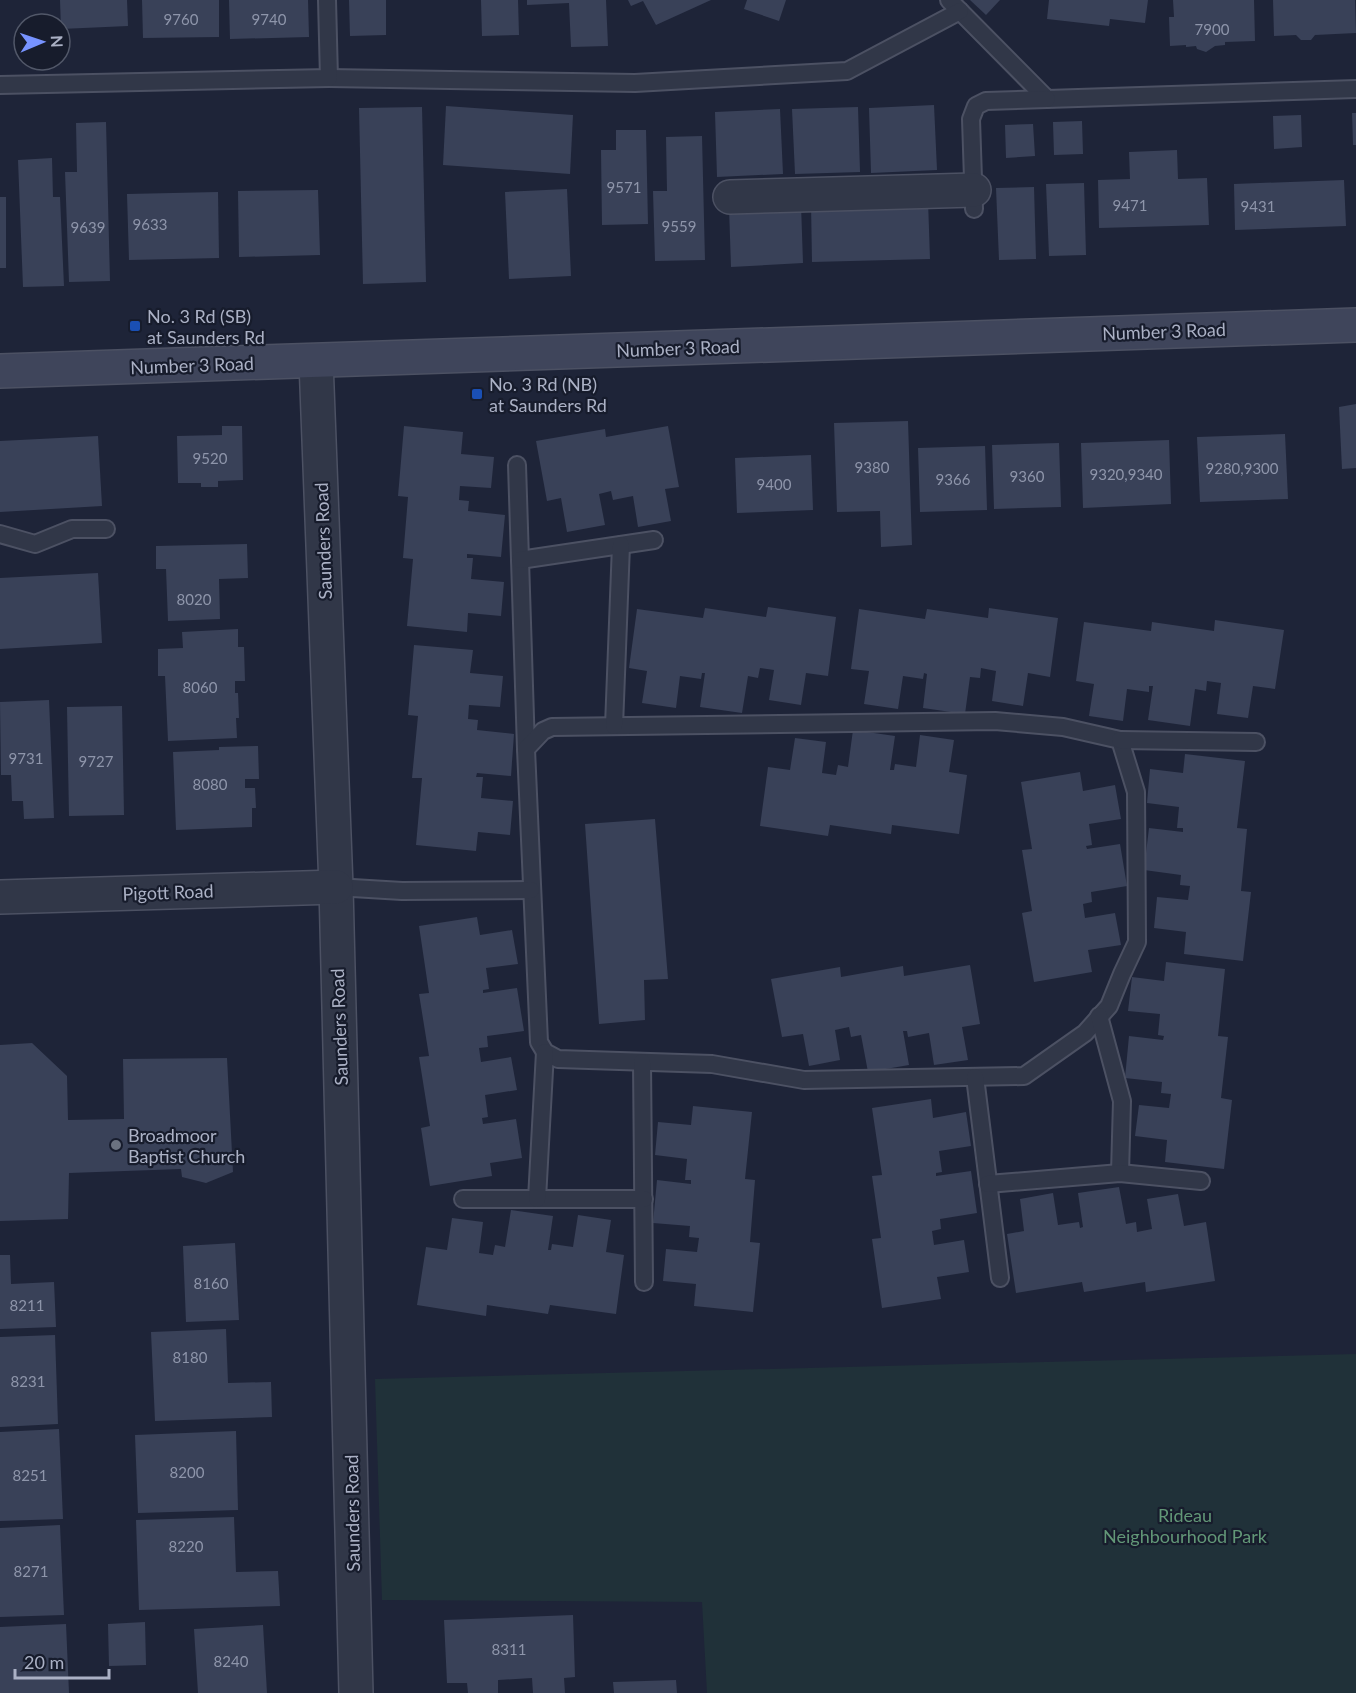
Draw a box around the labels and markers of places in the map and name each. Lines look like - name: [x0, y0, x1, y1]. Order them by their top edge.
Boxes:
- place label: No. 3 Rd (SB) at Saunders Rd: [147, 305, 265, 348]
- marker: No. 3 Rd (SB) at Saunders Rd: [128, 319, 142, 333]
- place label: No. 3 Rd (NB) at Saunders Rd: [489, 373, 607, 416]
- marker: No. 3 Rd (NB) at Saunders Rd: [470, 387, 484, 401]
- place label: Broadmoor Baptist Church: [128, 1124, 245, 1167]
- marker: Broadmoor Baptist Church: [109, 1138, 123, 1152]

